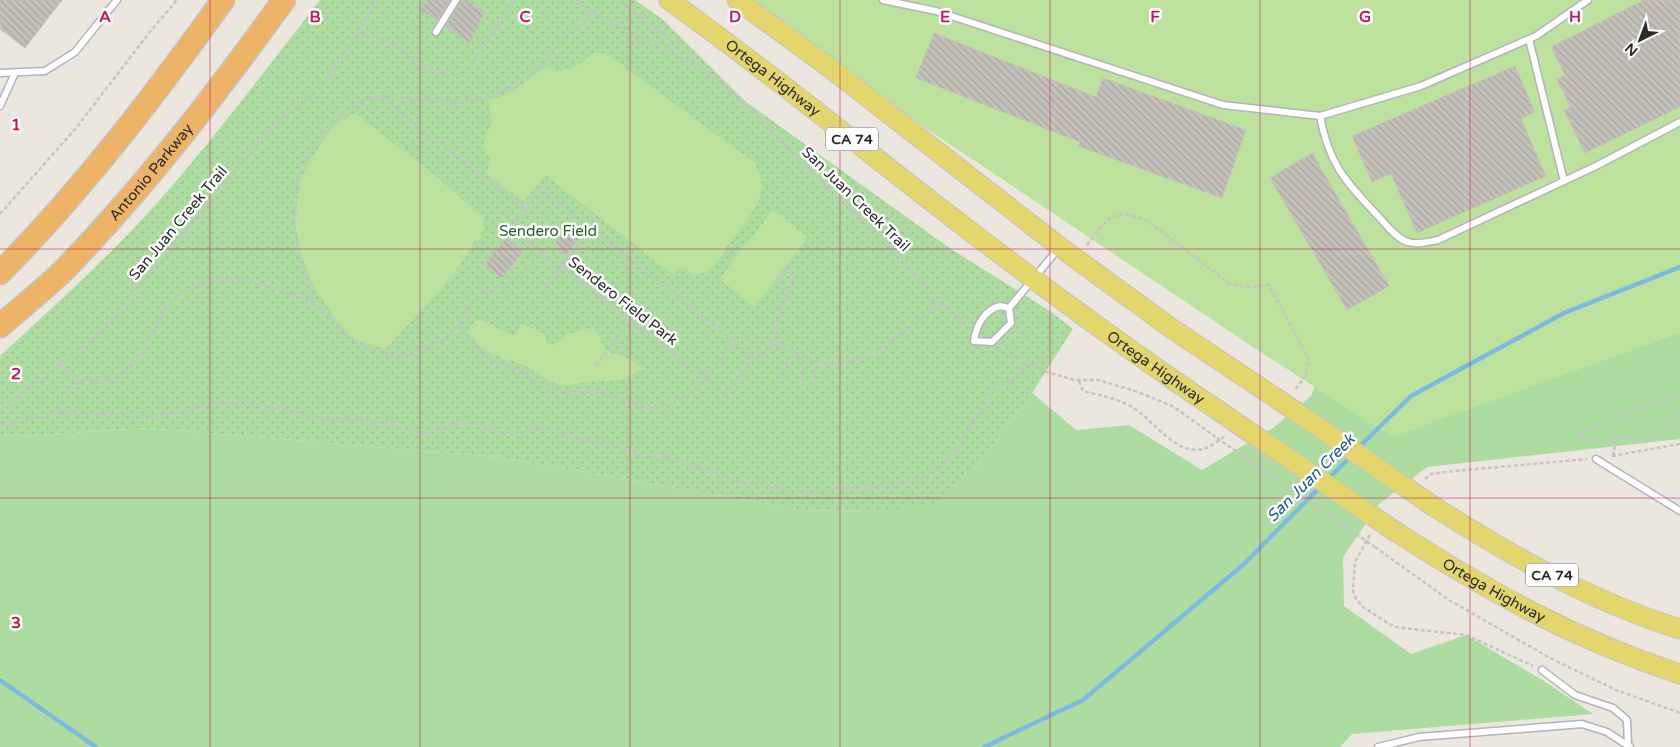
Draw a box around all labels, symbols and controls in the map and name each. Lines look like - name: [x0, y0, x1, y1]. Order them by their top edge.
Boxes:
- text: A: [99, 7, 111, 27]
- text: B: [309, 7, 321, 27]
- text: C: [519, 7, 531, 27]
- text: D: [729, 7, 741, 27]
- text: E: [940, 7, 950, 27]
- text: F: [1150, 7, 1160, 27]
- text: G: [1359, 7, 1371, 27]
- text: H: [1569, 7, 1581, 27]
- north arrow: [1615, 15, 1665, 65]
- street label: Ortega Highway: [722, 36, 824, 120]
- text: N: [1622, 39, 1642, 59]
- text: 1: [11, 115, 21, 135]
- street label: Antonio Parkway: [105, 120, 197, 224]
- road number: CA 74: [826, 128, 878, 150]
- street label: San Juan Creek Trail: [798, 143, 914, 255]
- street label: San Juan Creek Trail: [125, 162, 231, 284]
- park label: Sendero Field: [499, 222, 597, 240]
- street label: Sendero Field Park: [565, 253, 681, 349]
- street label: Ortega Highway: [1103, 327, 1208, 408]
- text: 2: [11, 364, 21, 384]
- water label: San Juan Creek: [1263, 429, 1360, 526]
- street label: Ortega Highway: [1439, 554, 1548, 626]
- road number: CA 74: [1526, 564, 1578, 586]
- text: 3: [11, 613, 21, 633]

